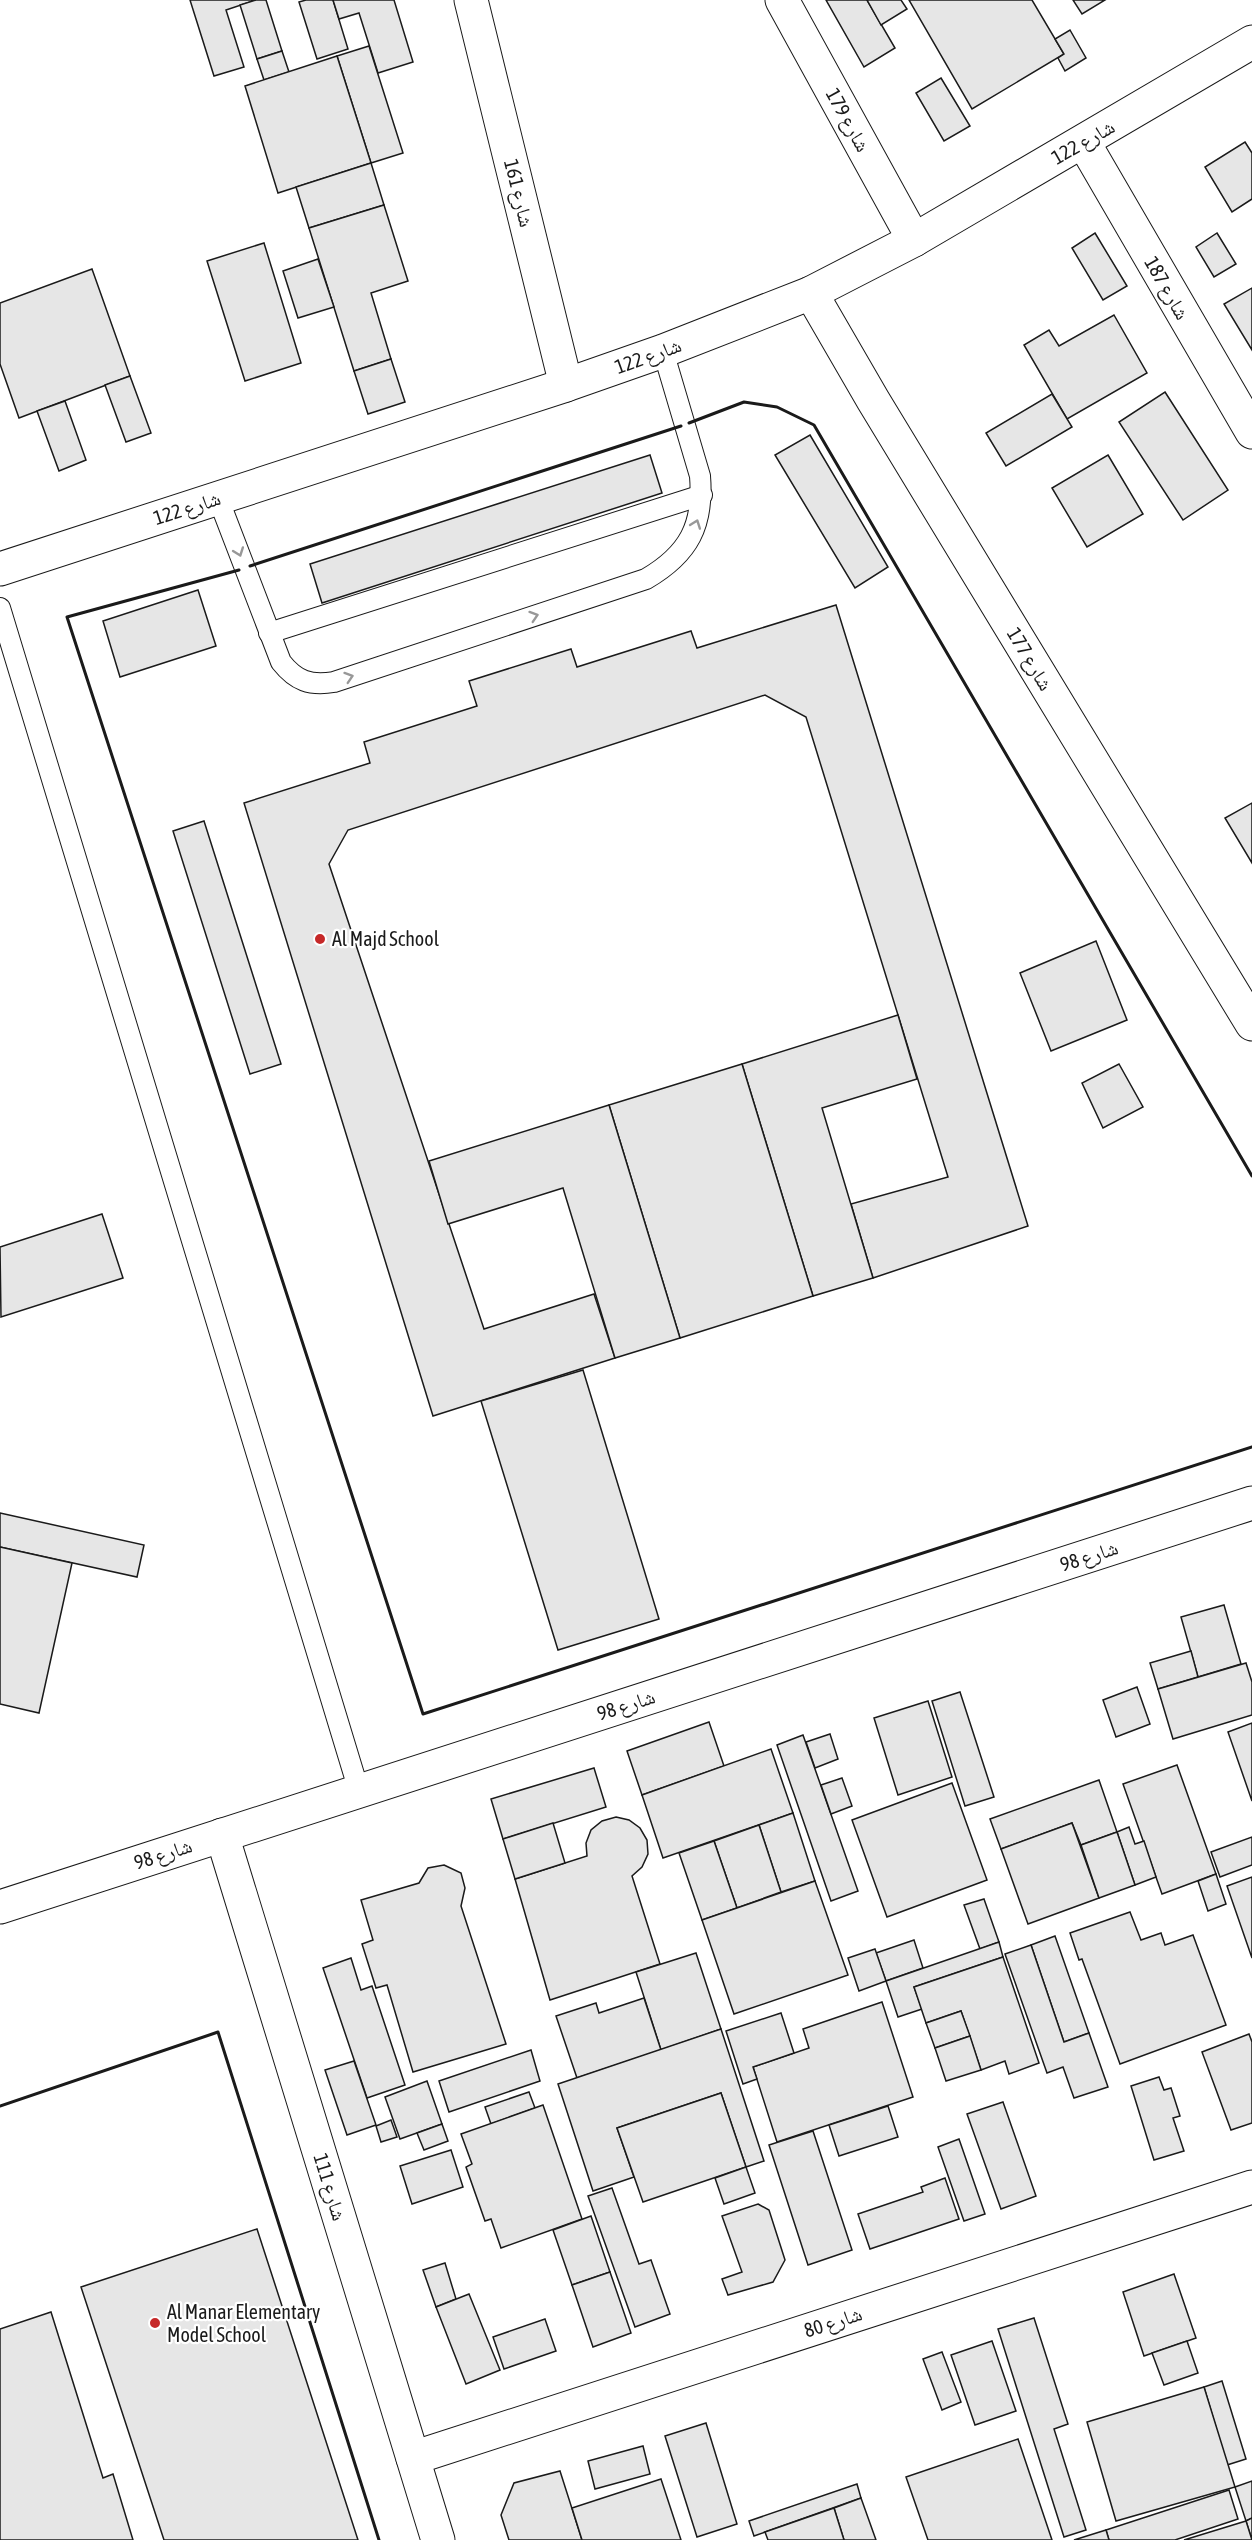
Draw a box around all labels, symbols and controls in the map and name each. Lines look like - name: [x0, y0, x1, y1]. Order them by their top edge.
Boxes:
- street label: شارع 179: [820, 84, 875, 156]
- street label: شارع 122: [1047, 114, 1119, 171]
- street label: شارع 161: [498, 157, 539, 230]
- street label: شارع 187: [1138, 252, 1195, 324]
- street label: شارع 122: [611, 333, 685, 380]
- street label: شارع 122: [150, 486, 224, 531]
- one-way arrow: [689, 519, 701, 529]
- one-way arrow: [231, 547, 244, 557]
- one-way arrow: [528, 610, 539, 623]
- street label: شارع 177: [1001, 623, 1058, 695]
- one-way arrow: [343, 672, 354, 684]
- place label: Al Majd School: [332, 927, 440, 950]
- marker: Al Majd School: [313, 932, 327, 946]
- street label: شارع 98: [1057, 1535, 1121, 1578]
- street label: شارع 98: [594, 1684, 658, 1727]
- street label: شارع 98: [131, 1833, 195, 1876]
- street label: شارع 111: [307, 2151, 352, 2224]
- place label: Al Manar Elementary Model School: [167, 2300, 320, 2346]
- street label: شارع 80: [801, 2301, 865, 2344]
- marker: Al Manar Elementary Model School: [148, 2316, 162, 2330]

